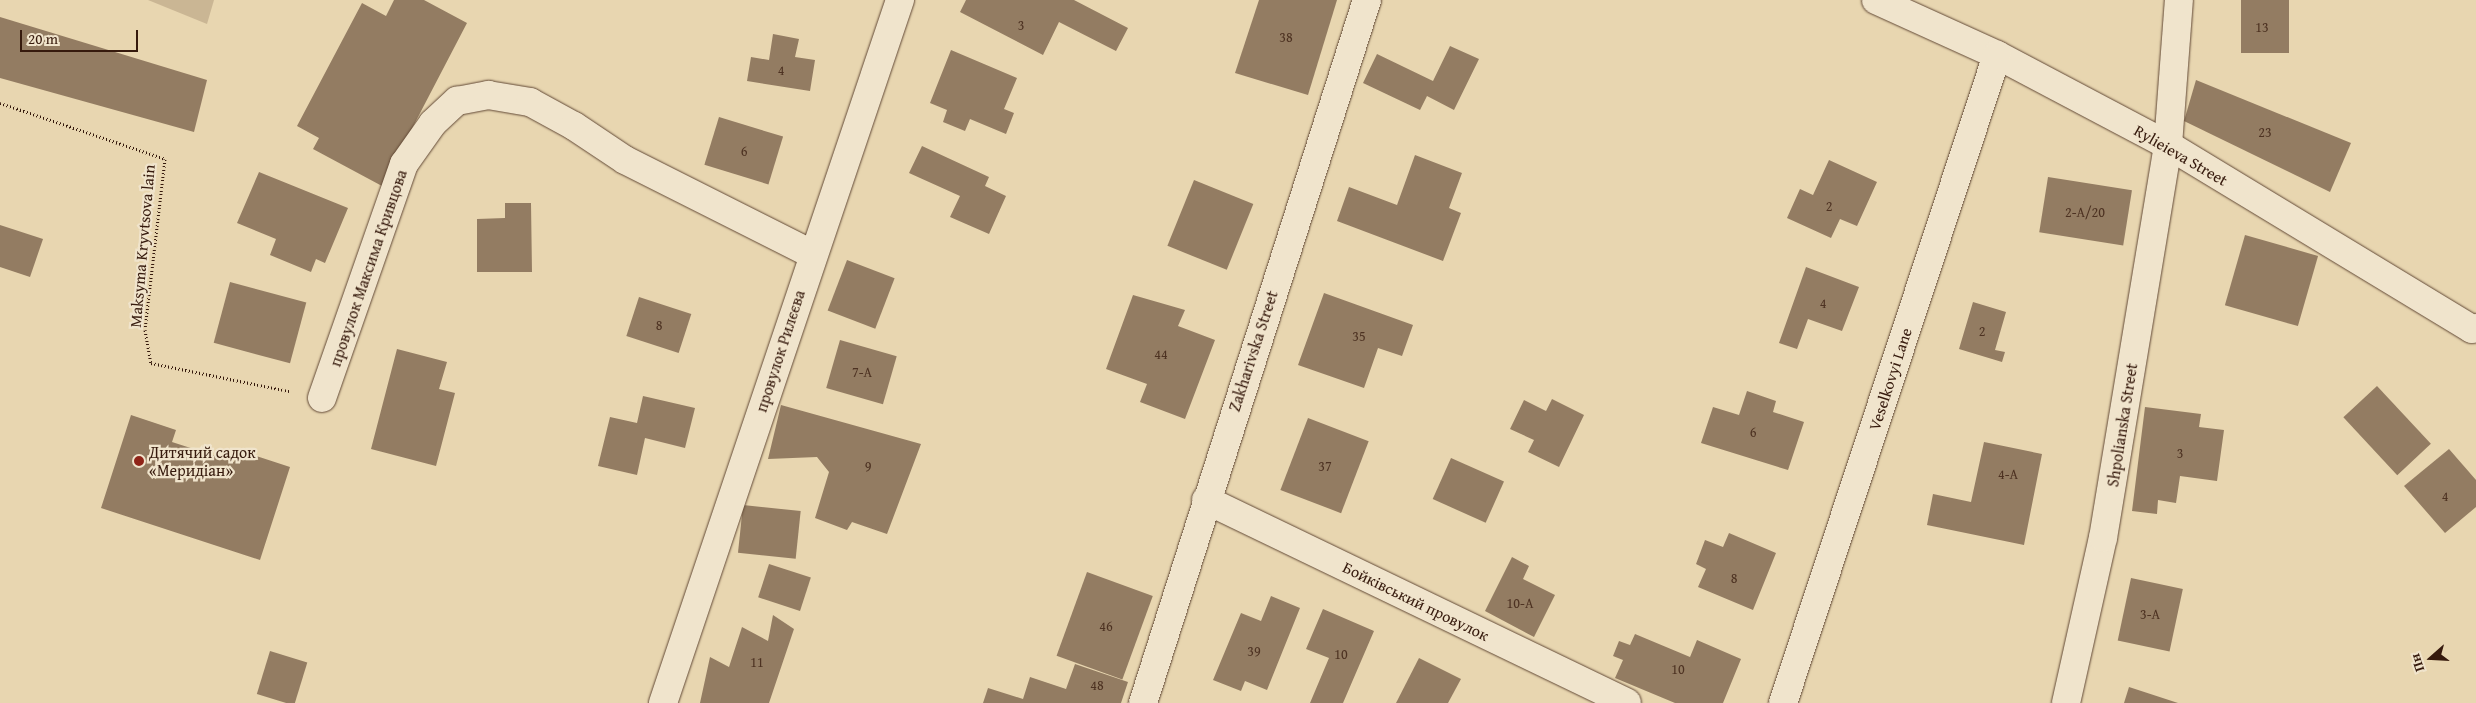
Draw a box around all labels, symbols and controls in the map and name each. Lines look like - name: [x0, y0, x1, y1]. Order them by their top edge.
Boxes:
- house number: 3: [1018, 17, 1024, 33]
- house number: 13: [2255, 19, 2269, 35]
- scale bar: [22, 20, 140, 52]
- text: 20 m: [28, 28, 58, 49]
- house number: 38: [1279, 29, 1293, 45]
- house number: 4: [778, 62, 784, 78]
- street label: Rylieieva Street: [2131, 120, 2231, 190]
- house number: 23: [2258, 124, 2272, 140]
- house number: 6: [741, 143, 747, 159]
- street label: Maksyma Kryvtsova lain: [125, 164, 159, 328]
- street label: провулок Максима Кривцова: [325, 167, 411, 369]
- house number: 2: [1826, 198, 1832, 214]
- house number: 2-А/20: [2065, 204, 2105, 220]
- street label: провулок Рилєєва: [751, 288, 809, 414]
- street label: Zakharivska Street: [1224, 288, 1282, 414]
- house number: 4: [1820, 295, 1826, 311]
- house number: 8: [656, 317, 662, 333]
- house number: 2: [1979, 323, 1985, 339]
- street label: Veselkovyi Lane: [1864, 325, 1916, 433]
- house number: 35: [1352, 328, 1366, 344]
- house number: 44: [1154, 346, 1168, 362]
- street label: Shpolianska Street: [2103, 362, 2141, 488]
- house number: 7-А: [852, 364, 872, 380]
- house number: 6: [1750, 424, 1756, 440]
- place label: Дитячий садок «Меридіан»: [149, 442, 256, 480]
- house number: 3: [2177, 445, 2183, 461]
- marker: Дитячий садок «Меридіан»: [133, 455, 145, 467]
- house number: 9: [865, 458, 871, 474]
- house number: 37: [1318, 458, 1332, 474]
- house number: 4-А: [1998, 466, 2018, 482]
- house number: 4: [2442, 488, 2448, 504]
- street label: Бойківський провулок: [1340, 557, 1492, 645]
- house number: 8: [1731, 570, 1737, 586]
- house number: 10-А: [1507, 595, 1533, 611]
- house number: 3-А: [2140, 606, 2160, 622]
- house number: 46: [1099, 618, 1113, 634]
- north arrow: [2406, 633, 2456, 683]
- house number: 39: [1247, 643, 1261, 659]
- house number: 10: [1334, 646, 1348, 662]
- text: Пн: [2404, 651, 2429, 675]
- house number: 11: [750, 654, 764, 670]
- house number: 10: [1671, 661, 1685, 677]
- house number: 48: [1090, 677, 1104, 693]

